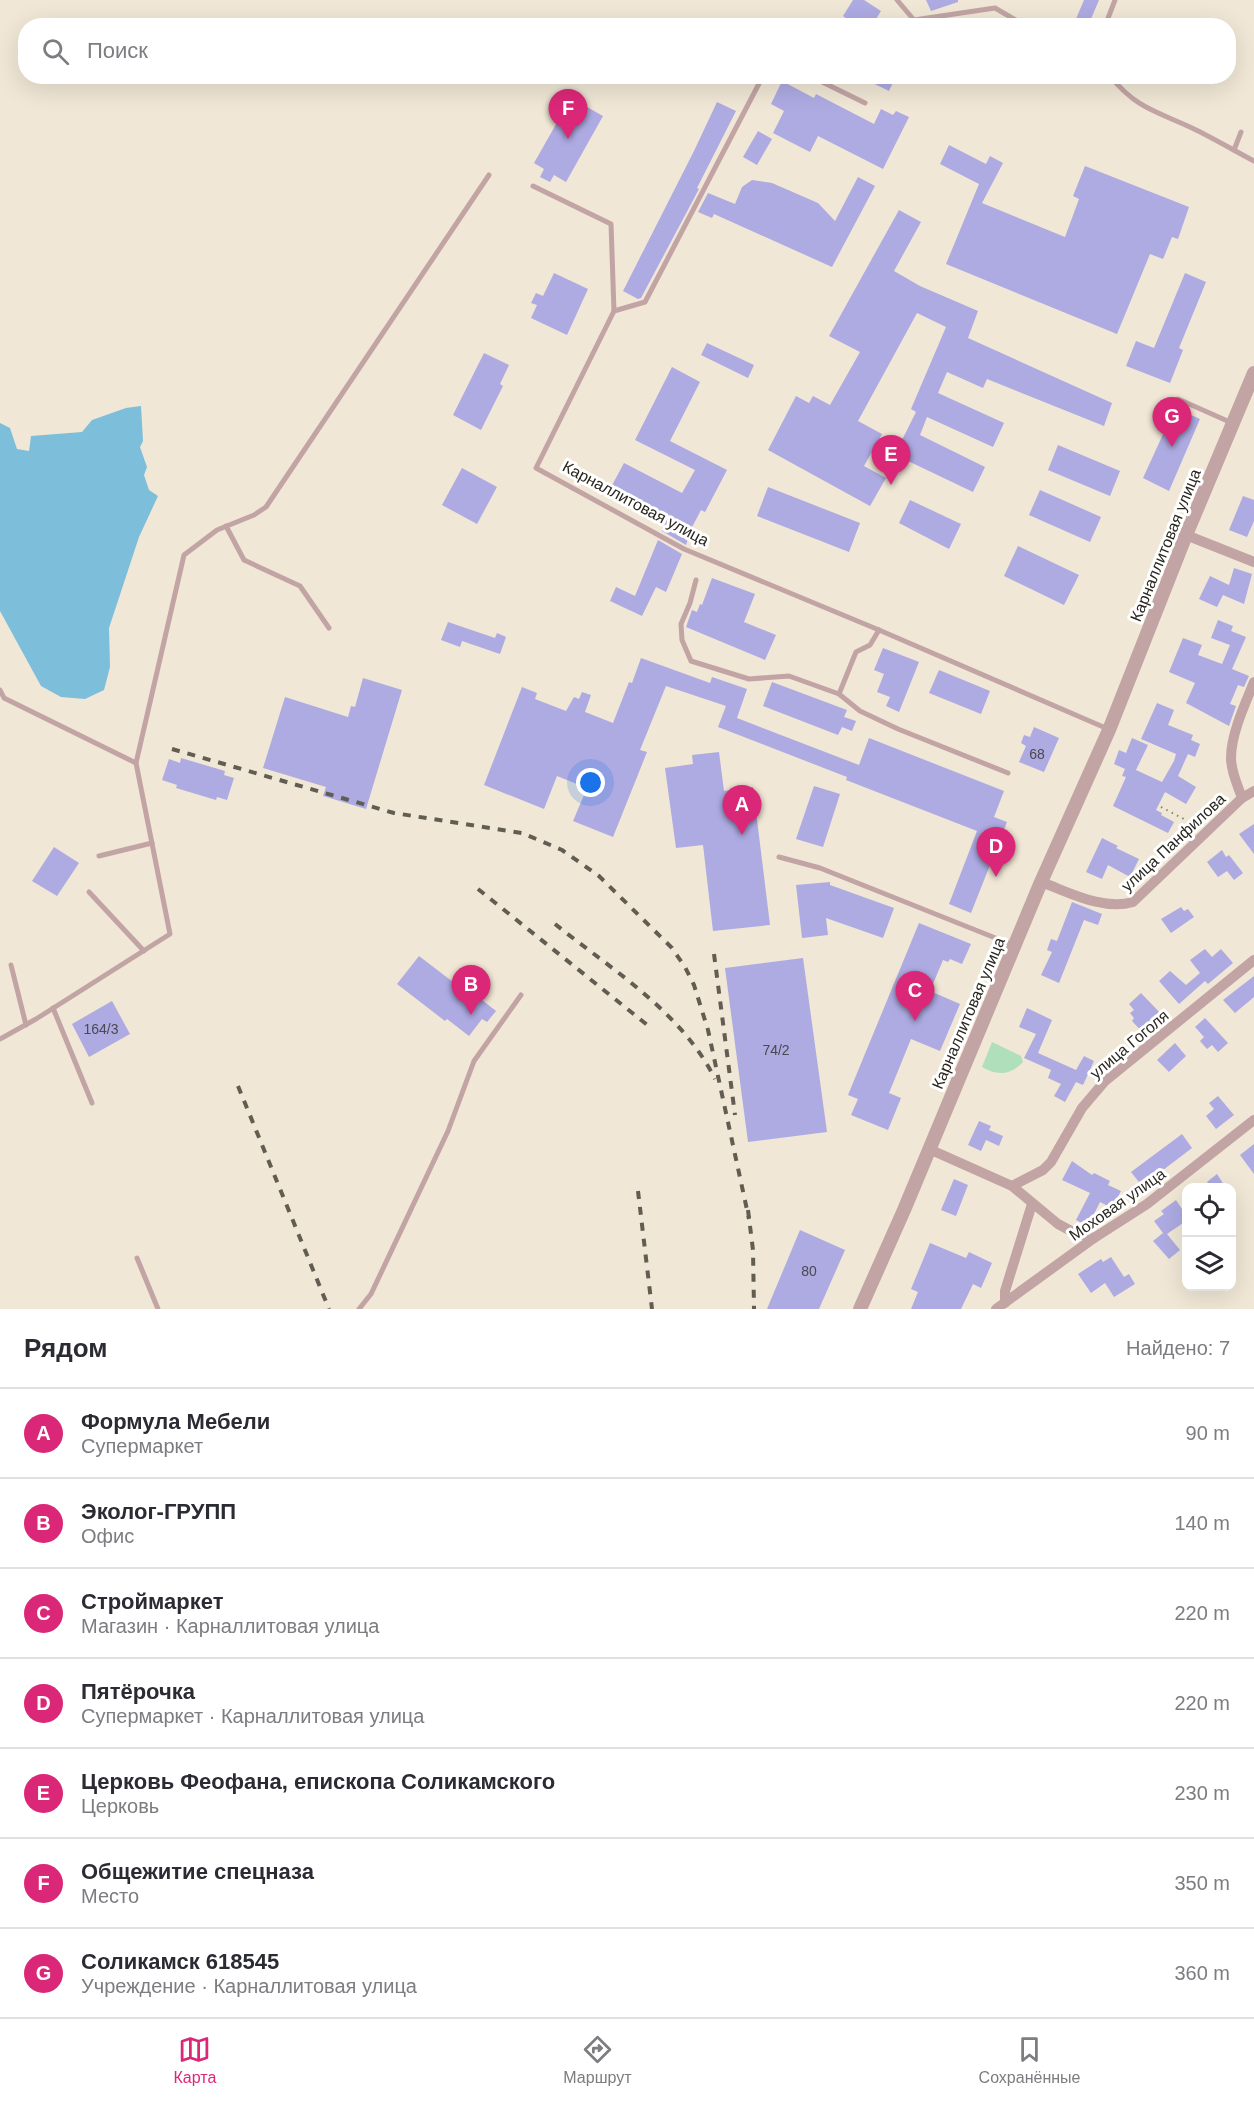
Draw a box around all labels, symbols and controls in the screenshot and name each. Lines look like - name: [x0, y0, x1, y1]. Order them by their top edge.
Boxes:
- search box: [18, 18, 1236, 84]
- icon: search: [39, 35, 72, 68]
- text: Поиск: [87, 38, 148, 63]
- pin: F: [548, 90, 588, 139]
- pin: G: [1152, 398, 1192, 447]
- pin: E: [872, 436, 910, 485]
- street label: Карналлитовая улица: [560, 458, 712, 549]
- street label: Карналлитовая улица: [1127, 466, 1204, 624]
- house number: 68: [1029, 746, 1045, 762]
- your location: [576, 768, 605, 797]
- pin: A: [722, 786, 762, 835]
- street label: улица Панфилова: [1118, 790, 1229, 895]
- pin: D: [976, 828, 1016, 877]
- street label: Карналлитовая улица: [929, 935, 1008, 1091]
- pin: B: [452, 966, 490, 1015]
- pin: C: [896, 972, 934, 1021]
- street label: улица Гоголя: [1087, 1007, 1172, 1082]
- house number: 164/3: [83, 1021, 119, 1037]
- house number: 74/2: [762, 1042, 790, 1058]
- street label: Моховая улица: [1066, 1165, 1169, 1244]
- map controls: [1182, 1183, 1236, 1291]
- button: locate: [1182, 1183, 1236, 1237]
- button: layers: [1182, 1237, 1236, 1291]
- house number: 80: [801, 1263, 817, 1279]
- text: Рядом: [24, 1333, 107, 1363]
- text: Найдено: 7: [1126, 1337, 1230, 1359]
- text: Формула Мебели: [81, 1409, 270, 1434]
- text: A: [36, 1422, 51, 1444]
- text: 90 m: [1186, 1422, 1230, 1444]
- text: Супермаркет: [81, 1435, 203, 1457]
- text: Эколог-ГРУПП: [81, 1499, 236, 1524]
- text: B: [36, 1512, 51, 1534]
- text: 140 m: [1174, 1512, 1230, 1534]
- text: Офис: [81, 1525, 134, 1547]
- text: Строймаркет: [81, 1589, 223, 1614]
- text: C: [36, 1602, 51, 1624]
- text: 220 m: [1174, 1602, 1230, 1624]
- text: Магазин · Карналлитовая улица: [81, 1615, 379, 1637]
- text: Пятёрочка: [81, 1679, 195, 1704]
- text: D: [36, 1692, 51, 1714]
- text: 220 m: [1174, 1692, 1230, 1714]
- text: Супермаркет · Карналлитовая улица: [81, 1705, 424, 1727]
- text: Церковь Феофана, епископа Соликамского: [81, 1769, 555, 1794]
- text: E: [37, 1782, 50, 1804]
- text: 230 m: [1174, 1782, 1230, 1804]
- text: Церковь: [81, 1795, 159, 1817]
- text: Общежитие спецназа: [81, 1859, 314, 1884]
- text: F: [37, 1872, 50, 1894]
- text: 350 m: [1174, 1872, 1230, 1894]
- text: Место: [81, 1885, 139, 1907]
- text: Соликамск 618545: [81, 1949, 279, 1974]
- text: G: [36, 1962, 51, 1984]
- text: 360 m: [1174, 1962, 1230, 1984]
- text: Учреждение · Карналлитовая улица: [81, 1975, 417, 1997]
- tab: Карта: [174, 2033, 216, 2087]
- tab: Маршрут: [563, 2033, 632, 2087]
- tab: Сохранённые: [979, 2033, 1080, 2087]

